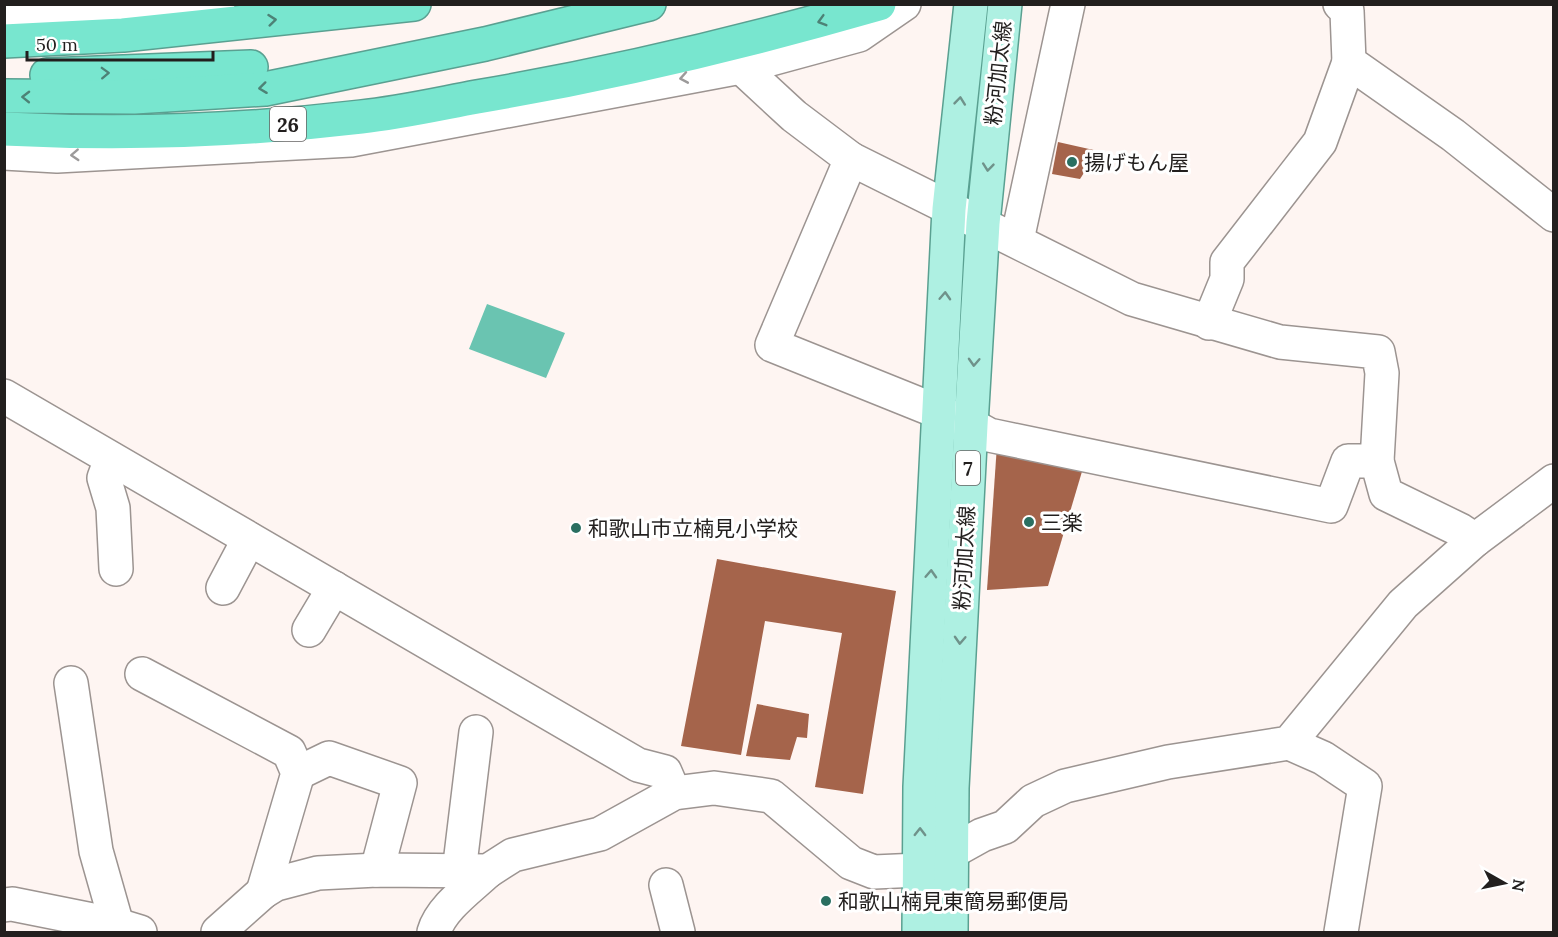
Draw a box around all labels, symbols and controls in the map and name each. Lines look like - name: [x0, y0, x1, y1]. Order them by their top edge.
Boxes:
- one-way arrow: [817, 13, 827, 26]
- one-way arrow: [267, 14, 277, 26]
- street label: 粉河加太線: [979, 19, 1017, 127]
- scale bar: [27, 24, 213, 62]
- text: 50 m: [36, 33, 78, 56]
- one-way arrow: [100, 67, 109, 80]
- one-way arrow: [679, 71, 689, 84]
- one-way arrow: [258, 81, 268, 94]
- one-way arrow: [22, 91, 31, 103]
- one-way arrow: [953, 97, 966, 106]
- road number: 26: [270, 107, 306, 141]
- one-way arrow: [70, 149, 79, 162]
- place label: 揚げもん屋: [1084, 149, 1189, 176]
- marker: 揚げもん屋: [1065, 155, 1079, 169]
- one-way arrow: [982, 163, 995, 172]
- one-way arrow: [938, 291, 951, 300]
- one-way arrow: [968, 357, 981, 366]
- road number: 7: [956, 451, 980, 485]
- street label: 粉河加太線: [948, 505, 980, 611]
- place label: 三楽: [1041, 509, 1083, 536]
- place label: 和歌山市立楠見小学校: [588, 515, 798, 542]
- marker: 三楽: [1022, 515, 1036, 529]
- marker: 和歌山市立楠見小学校: [569, 521, 583, 535]
- one-way arrow: [925, 570, 938, 579]
- one-way arrow: [953, 636, 966, 645]
- one-way arrow: [913, 828, 926, 837]
- north arrow: [1474, 853, 1534, 913]
- text: N: [1508, 878, 1530, 893]
- place label: 和歌山楠見東簡易郵便局: [838, 888, 1069, 915]
- marker: 和歌山楠見東簡易郵便局: [819, 894, 833, 908]

